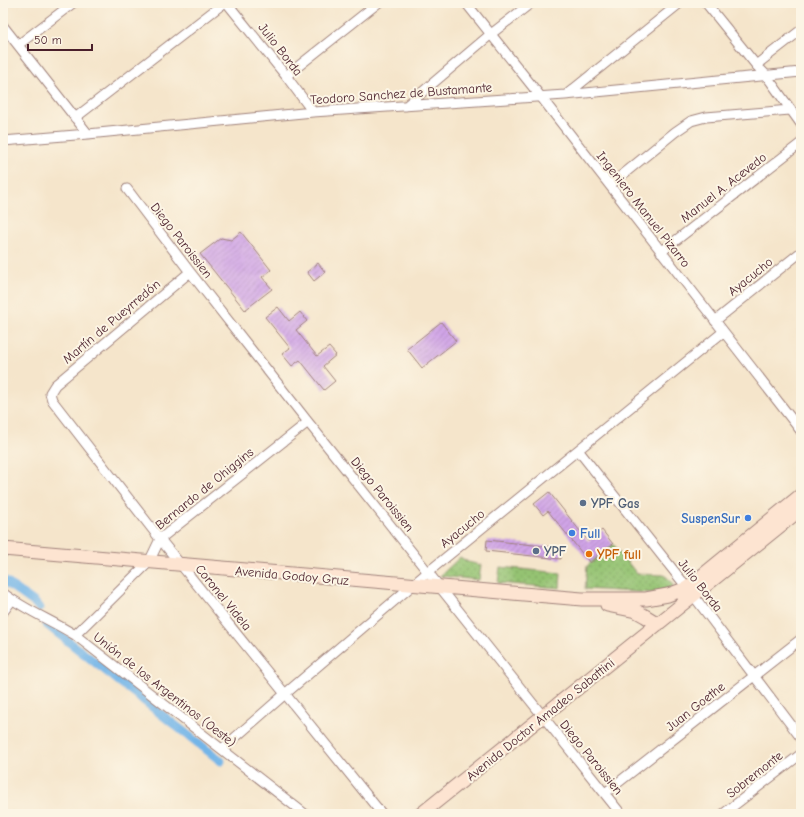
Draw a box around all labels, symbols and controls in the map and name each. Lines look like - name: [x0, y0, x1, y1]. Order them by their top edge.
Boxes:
- street label: Julio Borda: [255, 20, 306, 79]
- scale bar: [28, 26, 92, 52]
- text: 50 m: [34, 33, 62, 47]
- street label: Teodoro Sanchez de Bustamante: [310, 80, 493, 107]
- street label: Ingeniero Manuel Pizarro: [594, 148, 694, 270]
- street label: Manuel A. Acevedo: [677, 149, 769, 226]
- street label: Diego Paroissien: [148, 200, 216, 281]
- street label: Ayacucho: [725, 254, 776, 299]
- street label: Martín de Pueyrredón: [60, 276, 163, 367]
- street label: Bernardo de Ohiggins: [152, 444, 256, 533]
- street label: Diego Paroissien: [348, 454, 417, 535]
- place label: YPF Gas: [591, 496, 640, 511]
- marker: YPF Gas: [578, 498, 588, 508]
- street label: Ayacucho: [437, 506, 488, 551]
- place label: SuspenSur: [681, 511, 741, 526]
- marker: SuspenSur: [743, 513, 753, 523]
- place label: Full: [580, 526, 600, 541]
- marker: Full: [567, 528, 577, 538]
- place label: YPF: [544, 544, 567, 559]
- marker: YPF: [531, 546, 541, 556]
- place label: YPF full: [597, 547, 641, 562]
- marker: YPF full: [584, 549, 594, 559]
- street label: Julio Borda: [675, 556, 726, 615]
- street label: Coronel Videla: [192, 561, 255, 633]
- street label: Avenida Godoy Gruz: [234, 563, 350, 588]
- street label: Unión de los Argentinos (Oeste): [90, 629, 239, 750]
- street label: Avenida Doctor Amadeo Sabattini: [463, 655, 617, 784]
- street label: Juan Goethe: [663, 678, 728, 734]
- street label: Diego Paroissien: [557, 717, 626, 798]
- street label: Sobremonte: [723, 748, 786, 801]

